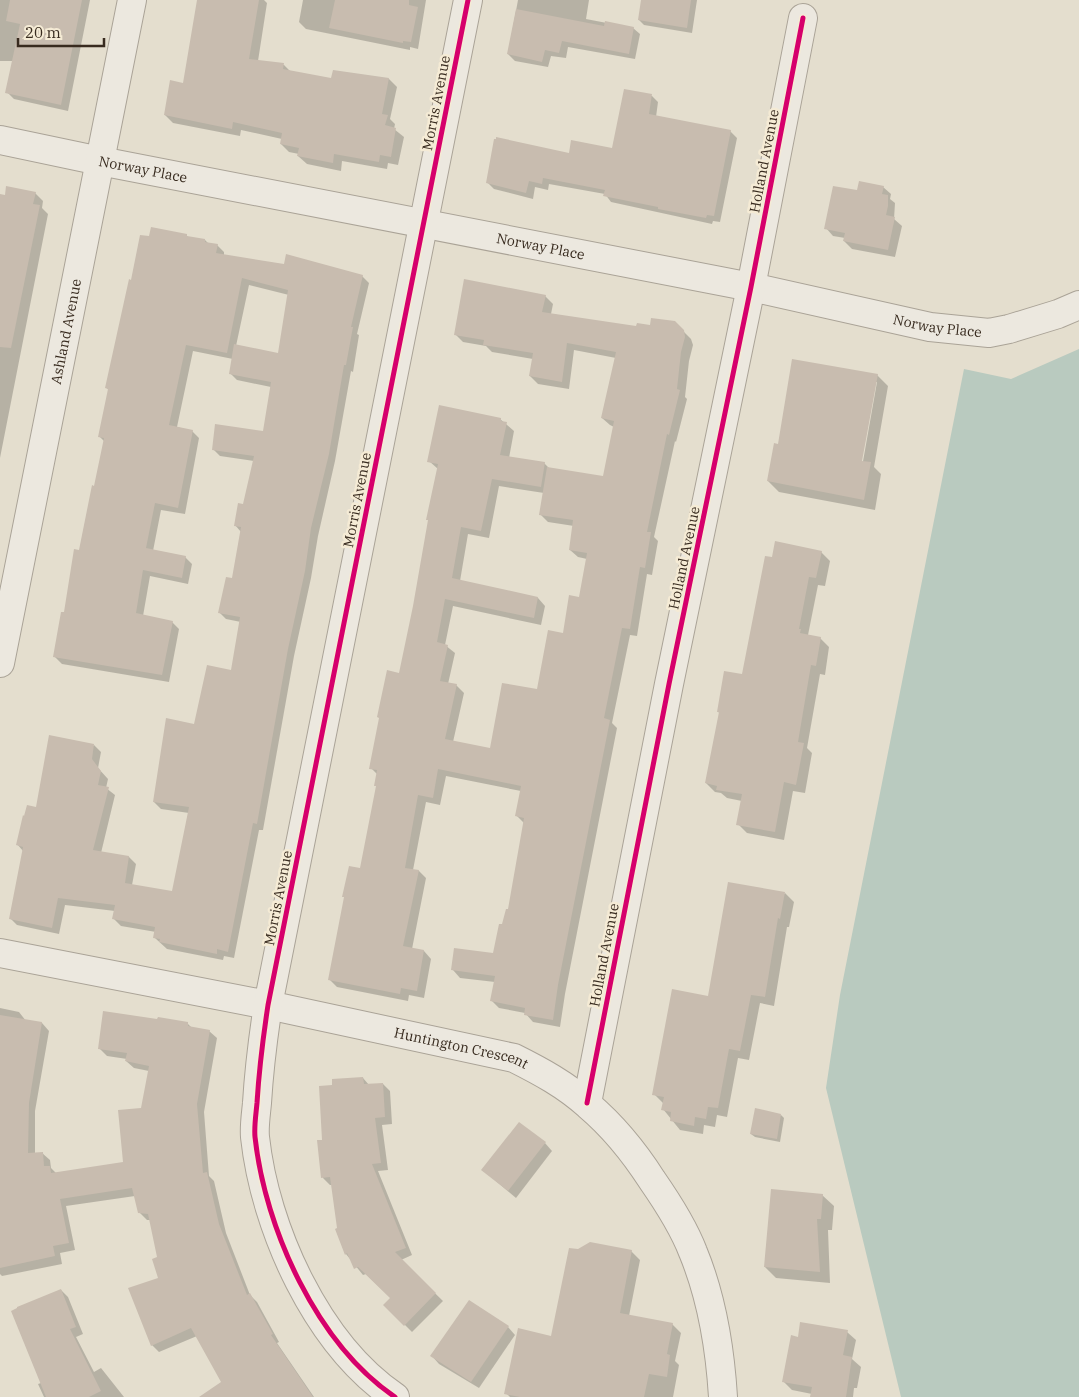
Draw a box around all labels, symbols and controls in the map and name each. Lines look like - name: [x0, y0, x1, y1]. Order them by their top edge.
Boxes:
- scale bar: [18, 15, 104, 47]
- text: 20 m: [25, 23, 61, 42]
- street label: Morris Avenue: [418, 54, 454, 152]
- street label: Holland Avenue: [745, 108, 783, 214]
- street label: Norway Place: [97, 152, 189, 187]
- street label: Norway Place: [495, 229, 586, 264]
- street label: Ashland Avenue: [47, 277, 85, 386]
- street label: Norway Place: [891, 310, 983, 341]
- street label: Morris Avenue: [339, 451, 375, 549]
- street label: Holland Avenue: [664, 505, 704, 611]
- street label: Morris Avenue: [260, 849, 296, 947]
- street label: Holland Avenue: [585, 902, 623, 1008]
- street label: Huntington Crescent: [392, 1023, 532, 1073]

